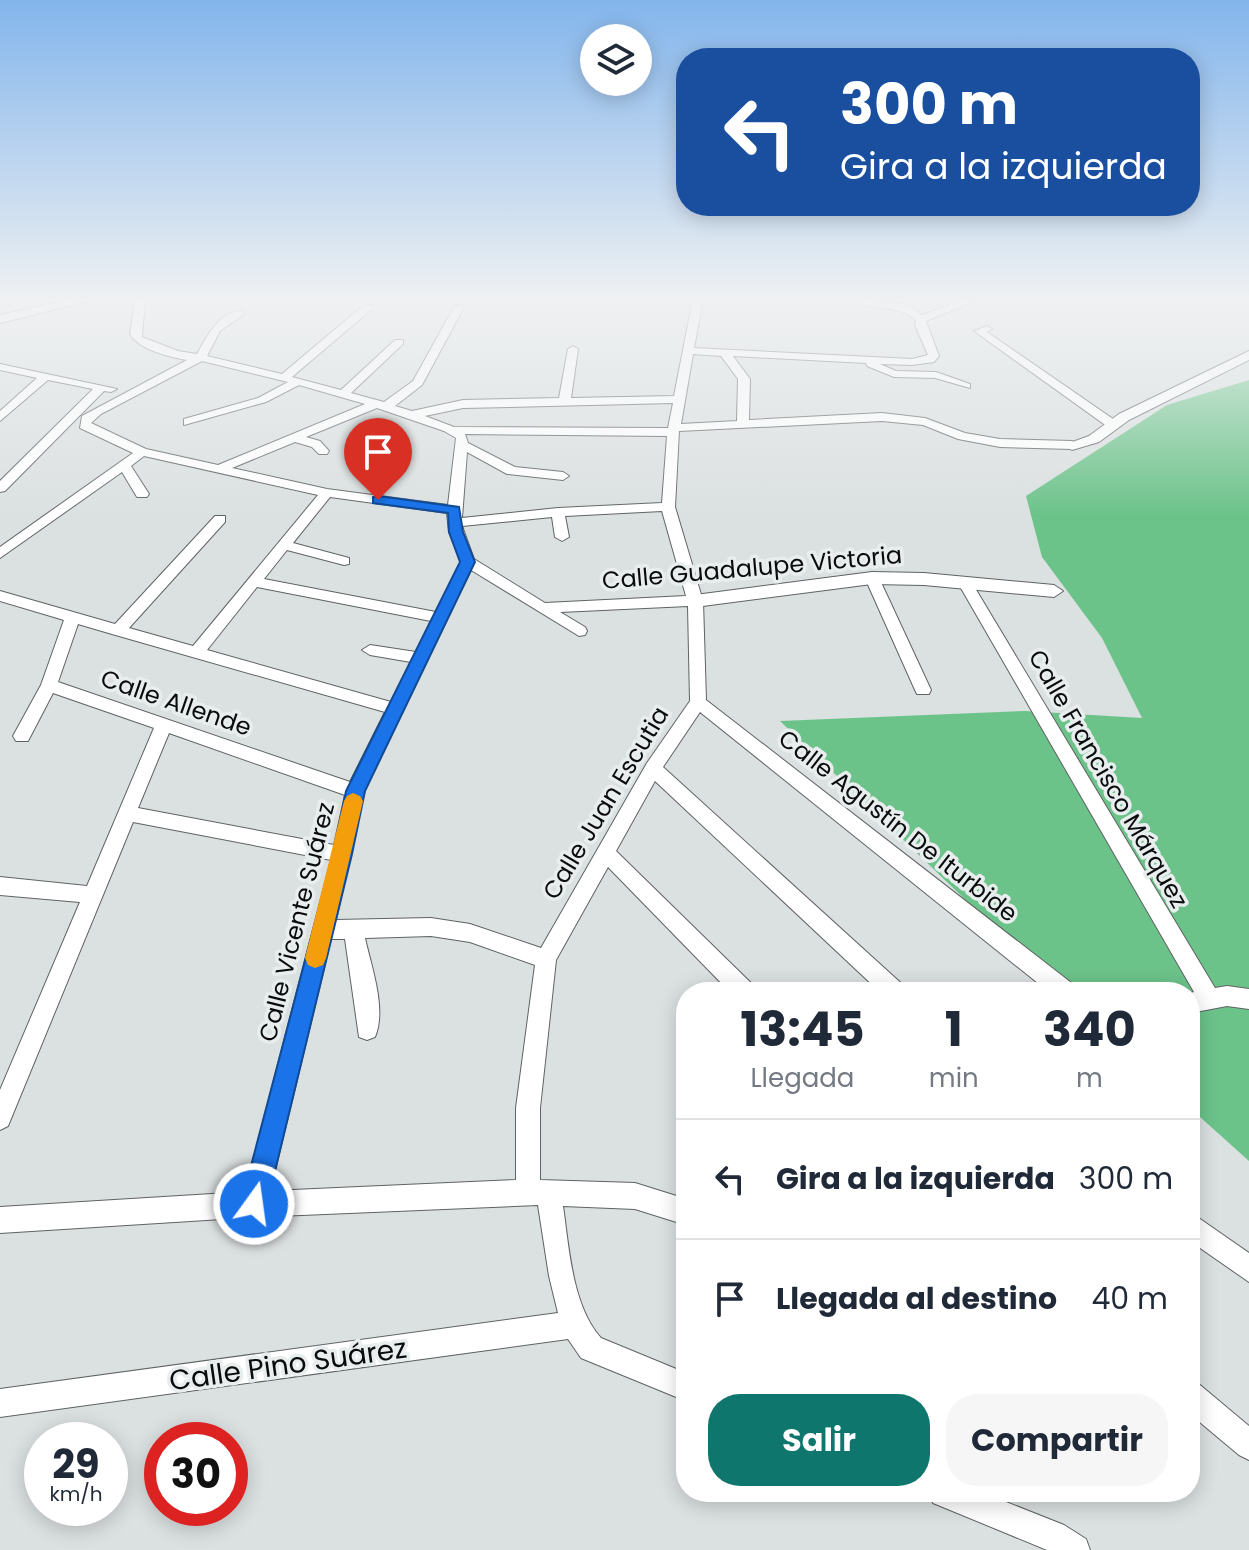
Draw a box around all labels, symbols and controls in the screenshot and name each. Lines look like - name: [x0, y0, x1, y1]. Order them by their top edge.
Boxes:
- map controls: [580, 24, 652, 96]
- button: layers: [580, 24, 652, 96]
- text: 300 m: [840, 65, 1018, 144]
- icon: left: [708, 80, 812, 184]
- text: Gira a la izquierda: [840, 141, 1167, 192]
- pin: [344, 418, 412, 500]
- icon: arrive: [356, 430, 400, 474]
- street label: Calle Guadalupe Victoria: [600, 538, 903, 597]
- street label: Calle Francisco Márquez: [1021, 644, 1196, 914]
- street label: Calle Allende: [96, 661, 256, 744]
- street label: Calle Juan Escutia: [535, 700, 676, 905]
- street label: Calle Agustín De Iturbide: [772, 722, 1025, 929]
- street label: Calle Vicente Suárez: [251, 799, 342, 1045]
- text: 13:45: [740, 996, 865, 1063]
- text: 1: [945, 996, 963, 1063]
- text: 340: [1043, 996, 1136, 1063]
- text: Llegada: [750, 1060, 854, 1096]
- text: min: [929, 1060, 979, 1096]
- text: m: [1076, 1060, 1103, 1096]
- icon: left: [708, 1157, 752, 1201]
- text: Gira a la izquierda: [776, 1157, 1055, 1200]
- text: 300 m: [1079, 1157, 1173, 1200]
- position arrow: [212, 1162, 296, 1246]
- icon: arrive: [708, 1277, 752, 1321]
- text: Llegada al destino: [776, 1277, 1057, 1320]
- text: 40 m: [1091, 1277, 1168, 1320]
- street label: Calle Pino Suárez: [167, 1329, 409, 1400]
- button: Salir: [708, 1394, 930, 1486]
- button: Compartir: [946, 1394, 1168, 1486]
- speed limit sign: 30: [144, 1422, 248, 1526]
- text: 29: [52, 1436, 100, 1492]
- text: km/h: [49, 1480, 103, 1508]

